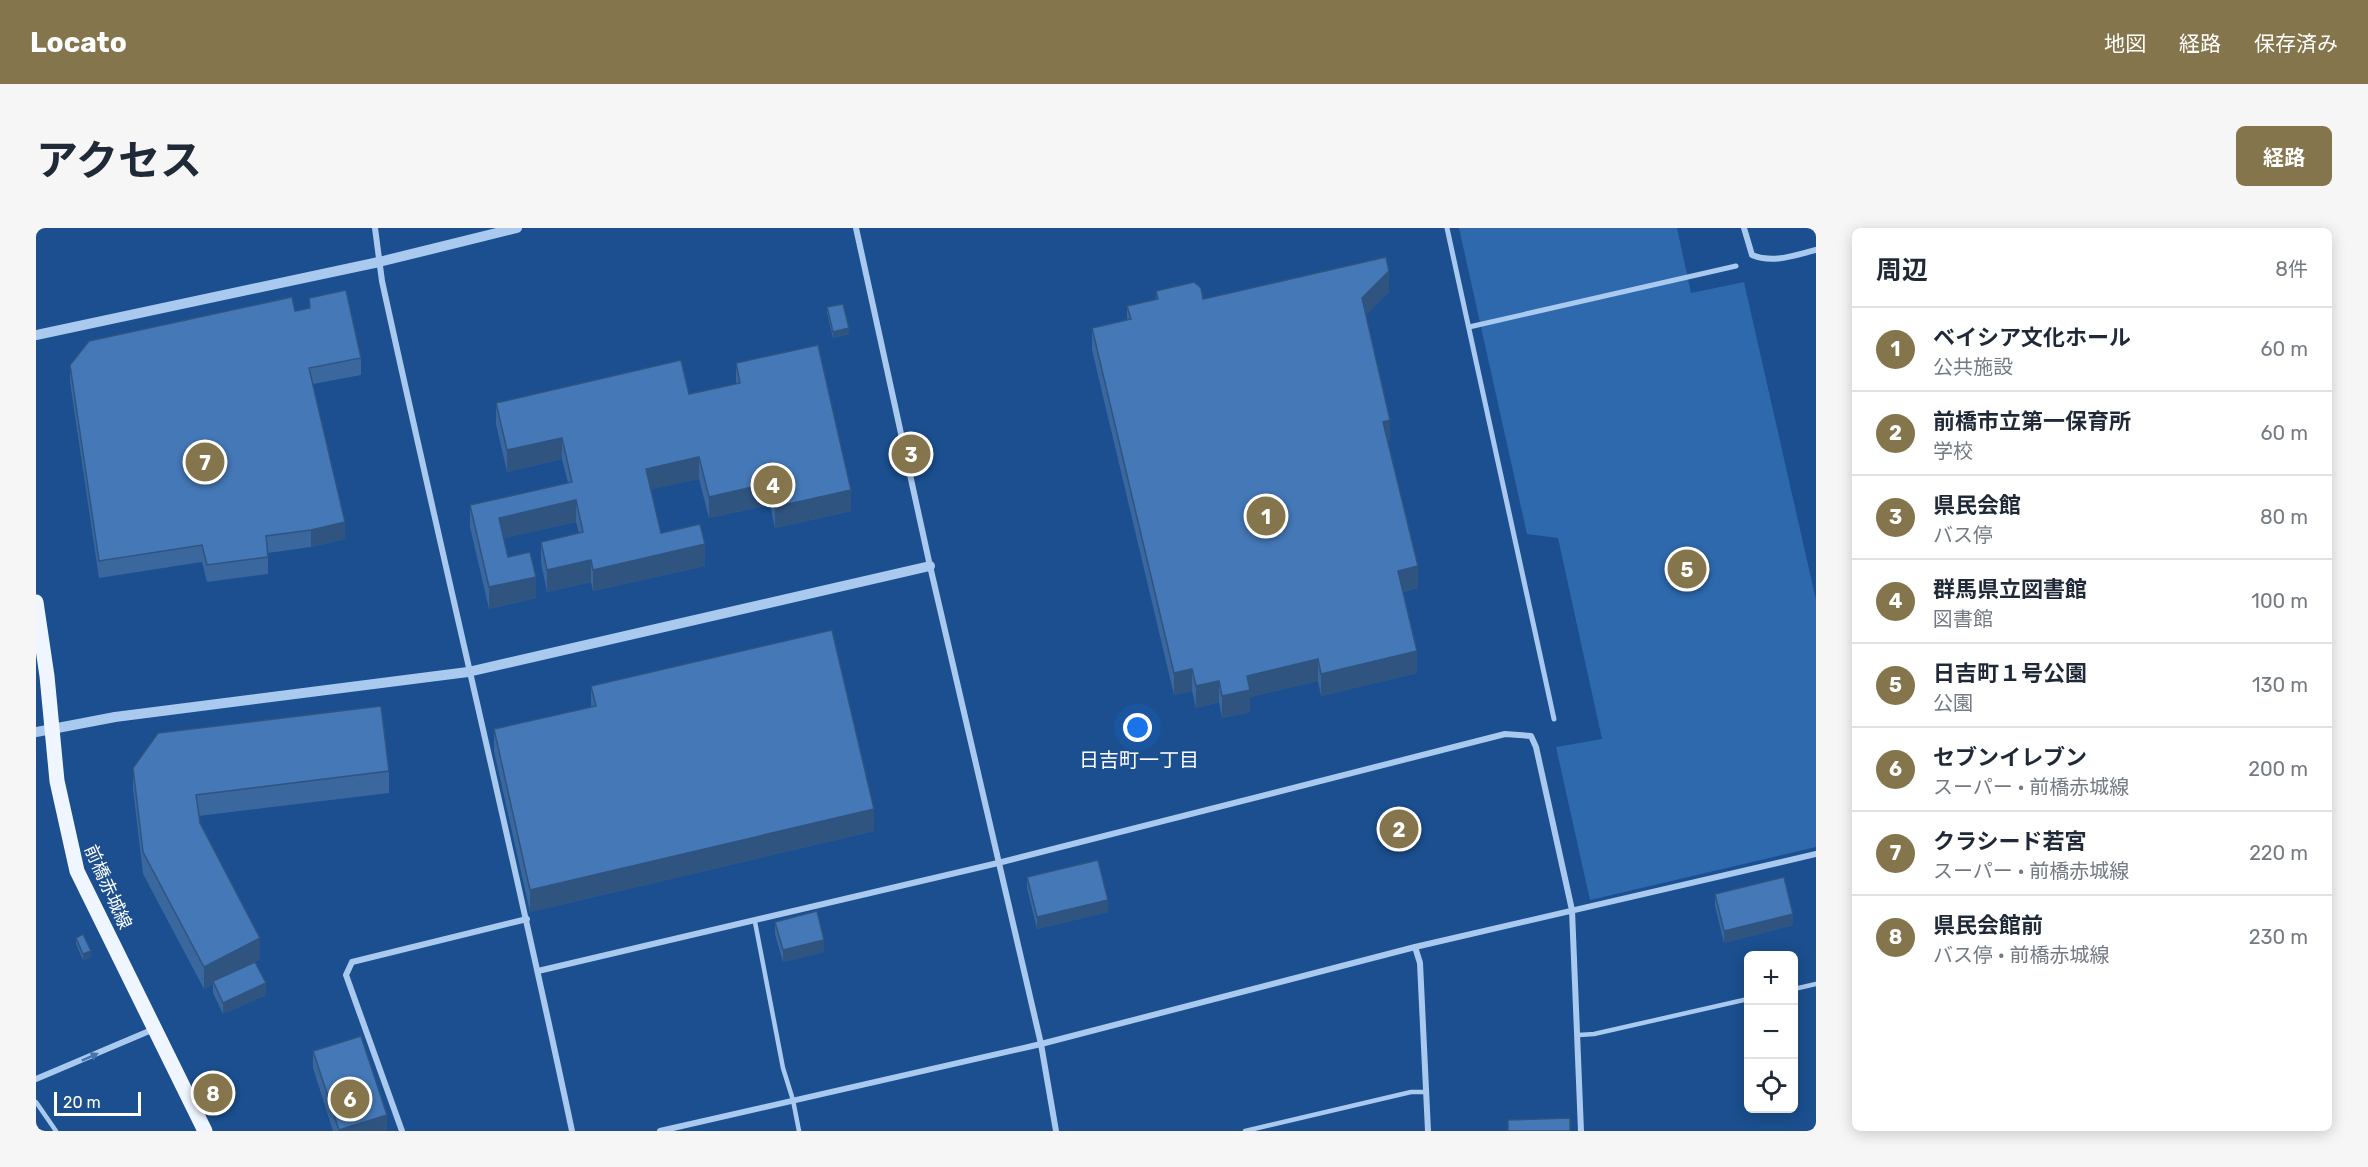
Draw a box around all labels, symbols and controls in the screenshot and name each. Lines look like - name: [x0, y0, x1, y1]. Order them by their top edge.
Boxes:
- text: Locato: [30, 26, 127, 59]
- text: 地図: [2104, 31, 2146, 56]
- text: 経路: [2179, 31, 2221, 56]
- text: 保存済み: [2254, 31, 2338, 56]
- button: 経路: [2236, 126, 2332, 186]
- text: アクセス: [36, 136, 202, 186]
- text: 周辺: [1876, 255, 1928, 286]
- text: 8件: [2275, 257, 2308, 281]
- text: ベイシア文化ホール: [1933, 324, 2131, 351]
- text: 1: [1891, 337, 1900, 361]
- text: 60 m: [2261, 337, 2308, 361]
- text: 公共施設: [1933, 355, 2013, 379]
- text: 前橋市立第一保育所: [1933, 408, 2131, 435]
- text: 2: [1889, 421, 1902, 445]
- text: 60 m: [2261, 421, 2308, 445]
- pin: 3: [892, 432, 930, 476]
- text: 学校: [1933, 439, 1973, 463]
- pin: 7: [186, 440, 224, 484]
- pin: 4: [754, 462, 792, 508]
- text: 県民会館: [1933, 492, 2021, 519]
- pin: 1: [1246, 494, 1286, 538]
- text: 3: [1889, 505, 1902, 529]
- text: 80 m: [2260, 505, 2308, 529]
- text: バス停: [1933, 523, 1993, 547]
- pin: 5: [1668, 546, 1706, 592]
- text: 群馬県立図書館: [1933, 576, 2087, 603]
- text: 4: [1889, 589, 1902, 613]
- text: 100 m: [2251, 589, 2308, 613]
- text: 図書館: [1933, 607, 1993, 631]
- text: 日吉町１号公園: [1933, 660, 2087, 687]
- text: 5: [1889, 673, 1902, 697]
- text: 130 m: [2252, 673, 2308, 697]
- text: 公園: [1933, 691, 1973, 715]
- your location: [1123, 713, 1152, 742]
- text: セブンイレブン: [1933, 744, 2087, 771]
- district label: 日吉町一丁目: [1079, 748, 1199, 772]
- text: 6: [1889, 757, 1902, 781]
- text: 200 m: [2248, 757, 2308, 781]
- text: スーパー · 前橋赤城線: [1933, 775, 2129, 799]
- pin: 2: [1380, 806, 1418, 852]
- text: クラシード若宮: [1933, 828, 2087, 855]
- street label: 前橋赤城線: [80, 841, 136, 933]
- text: 7: [1890, 841, 1901, 865]
- text: 220 m: [2249, 841, 2308, 865]
- text: スーパー · 前橋赤城線: [1933, 859, 2129, 883]
- text: 県民会館前: [1933, 912, 2043, 939]
- text: 8: [1889, 925, 1902, 949]
- text: 230 m: [2249, 925, 2308, 949]
- text: バス停 · 前橋赤城線: [1933, 943, 2109, 967]
- map controls: [1744, 951, 1798, 1113]
- button: +: [1744, 951, 1798, 1005]
- button: −: [1744, 1005, 1798, 1059]
- one-way arrow: [81, 1051, 99, 1061]
- button: locate: [1744, 1059, 1798, 1113]
- pin: 8: [194, 1070, 232, 1116]
- pin: 6: [330, 1076, 370, 1122]
- scale bar: [54, 1089, 141, 1116]
- text: 20 m: [63, 1093, 101, 1112]

